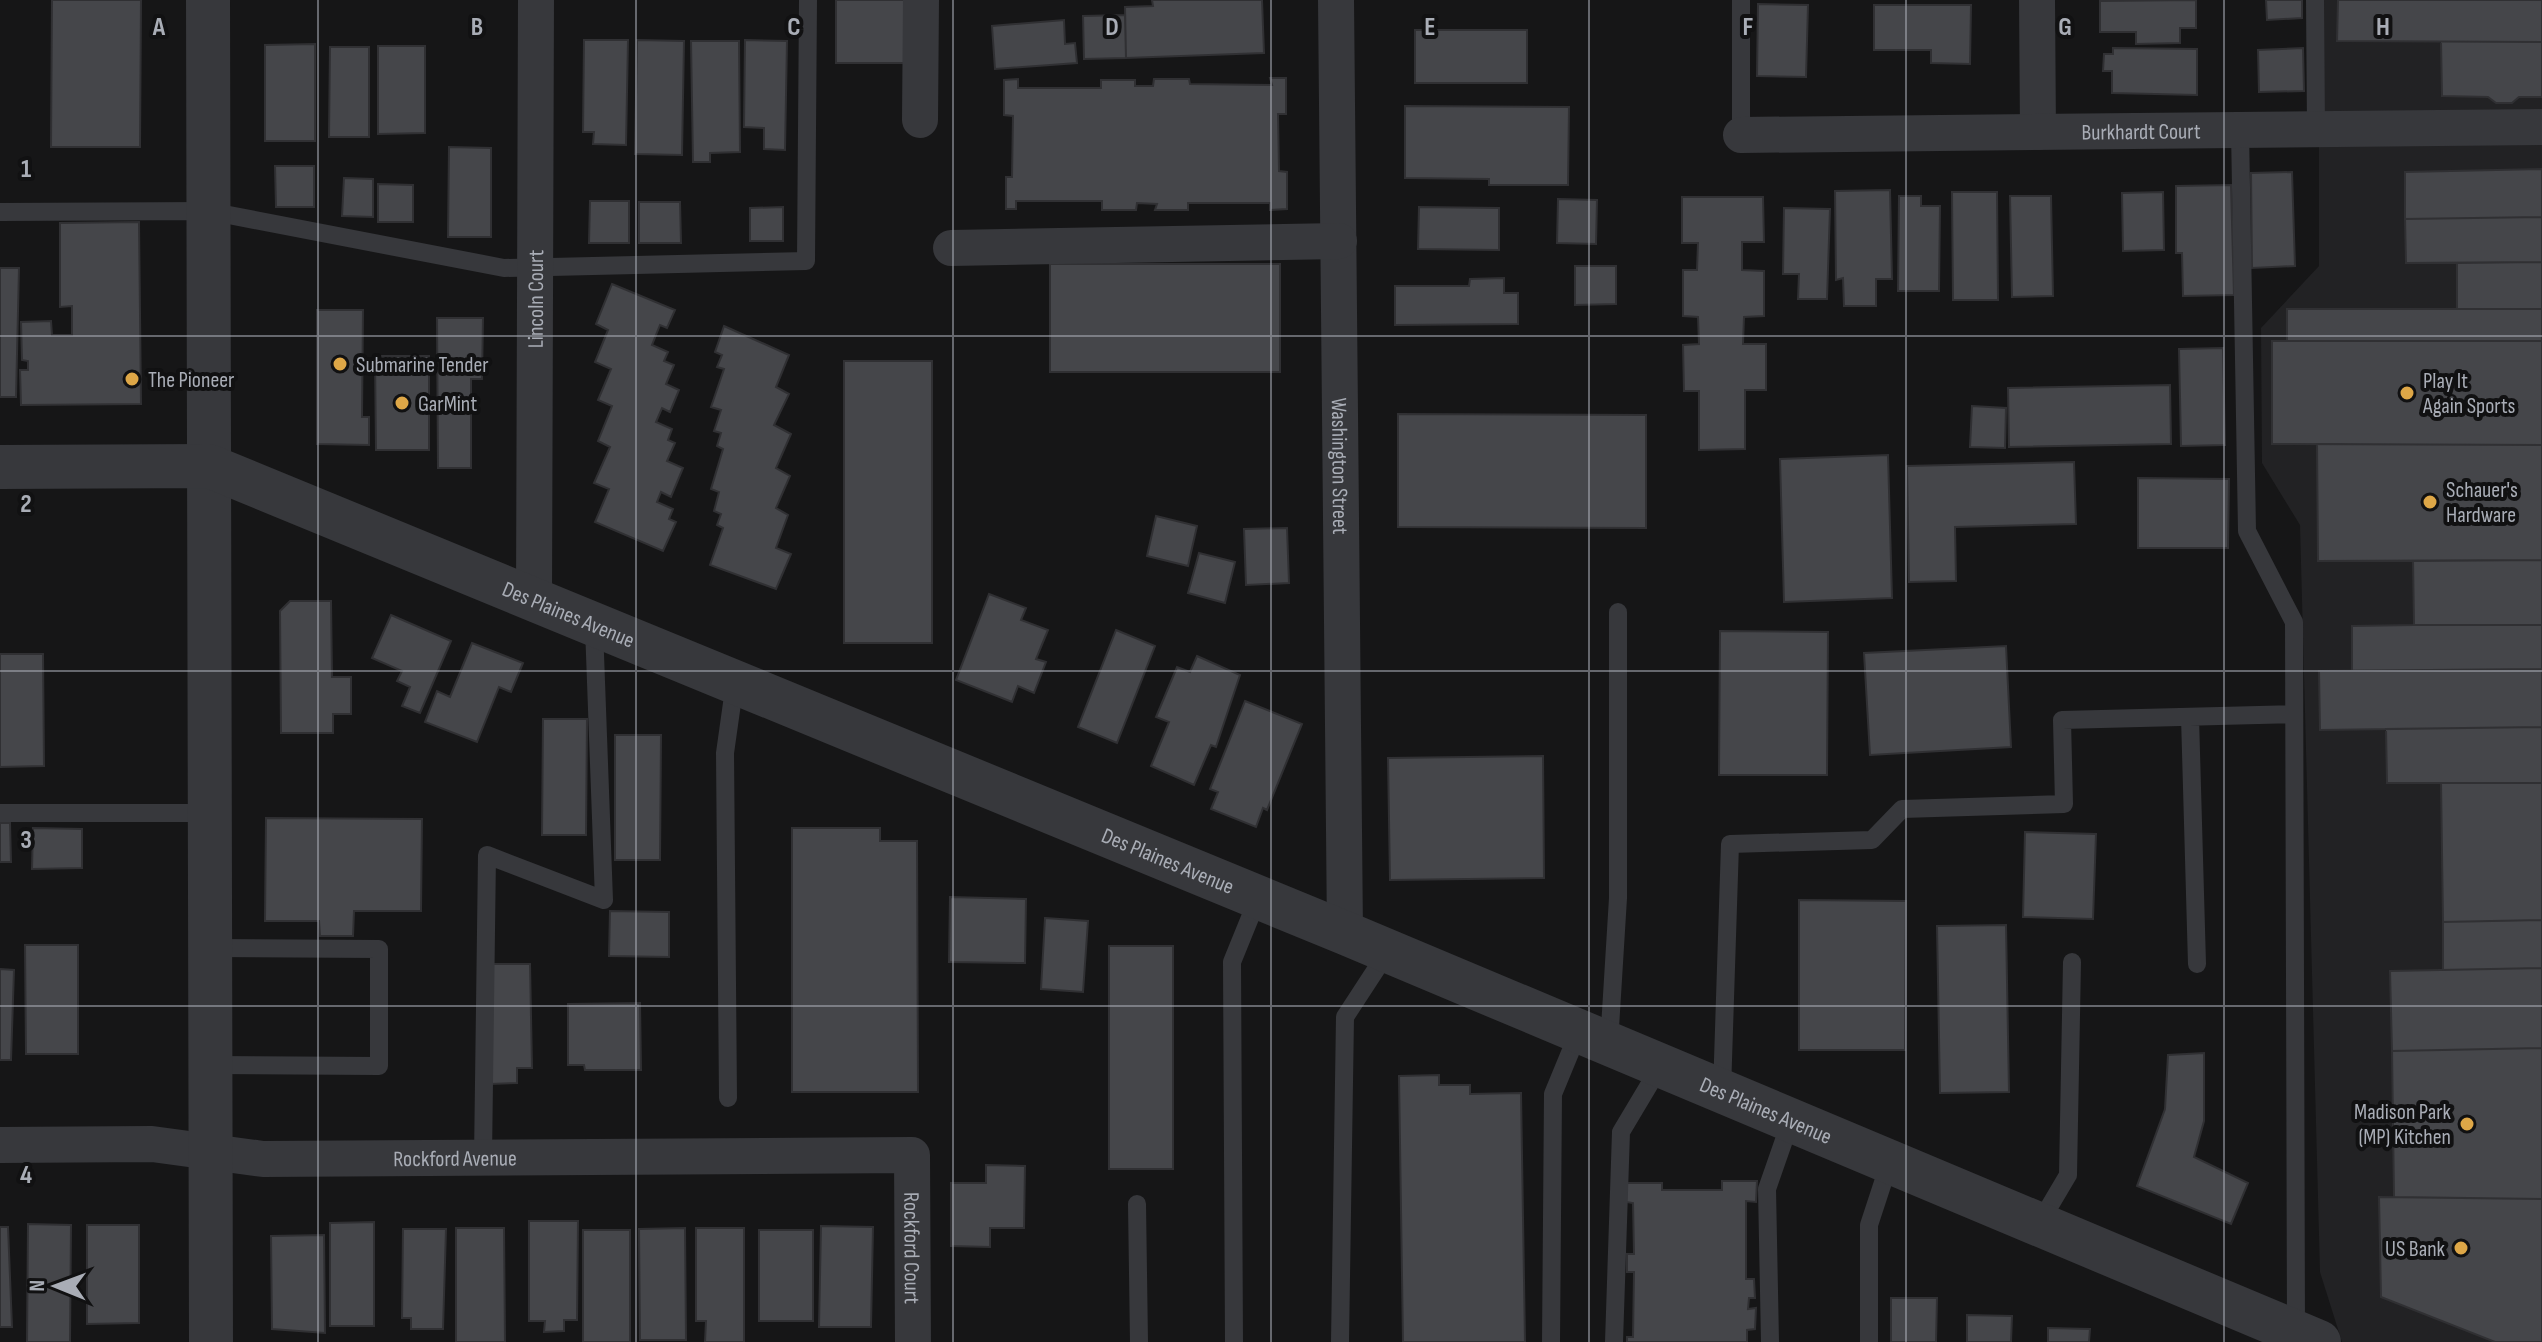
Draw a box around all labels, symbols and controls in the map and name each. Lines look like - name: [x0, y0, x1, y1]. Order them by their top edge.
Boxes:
- text: A: [152, 12, 166, 43]
- text: B: [471, 12, 483, 43]
- text: C: [787, 12, 801, 43]
- text: D: [1105, 12, 1119, 43]
- text: E: [1424, 12, 1436, 43]
- text: F: [1743, 12, 1754, 43]
- text: G: [2058, 12, 2072, 43]
- text: H: [2376, 12, 2390, 43]
- street label: Burkhardt Court: [2081, 118, 2201, 147]
- text: 1: [21, 154, 31, 185]
- street label: Lincoln Court: [523, 249, 550, 348]
- place label: Submarine Tender: [356, 352, 489, 379]
- marker: Submarine Tender: [331, 355, 349, 373]
- place label: The Pioneer: [148, 367, 234, 394]
- place label: Play It Again Sports: [2422, 368, 2515, 420]
- marker: The Pioneer: [123, 370, 141, 388]
- marker: Play It Again Sports: [2398, 384, 2416, 402]
- place label: GarMint: [418, 391, 477, 418]
- marker: GarMint: [393, 394, 411, 412]
- street label: Washington Street: [1325, 397, 1353, 535]
- place label: Schauer's Hardware: [2446, 477, 2518, 529]
- text: 2: [20, 489, 32, 520]
- marker: Schauer's Hardware: [2421, 493, 2439, 511]
- street label: Des Plaines Avenue: [498, 576, 638, 655]
- street label: Des Plaines Avenue: [1097, 822, 1238, 901]
- text: 3: [20, 825, 32, 856]
- street label: Des Plaines Avenue: [1696, 1072, 1836, 1151]
- place label: Madison Park (MP) Kitchen: [2354, 1099, 2452, 1151]
- marker: Madison Park (MP) Kitchen: [2458, 1115, 2476, 1133]
- street label: Rockford Avenue: [393, 1145, 517, 1173]
- text: 4: [20, 1160, 32, 1191]
- street label: Rockford Court: [897, 1192, 925, 1304]
- place label: US Bank: [2385, 1236, 2446, 1263]
- marker: US Bank: [2452, 1239, 2470, 1257]
- north arrow: [16, 1246, 96, 1326]
- text: N: [24, 1280, 51, 1292]

